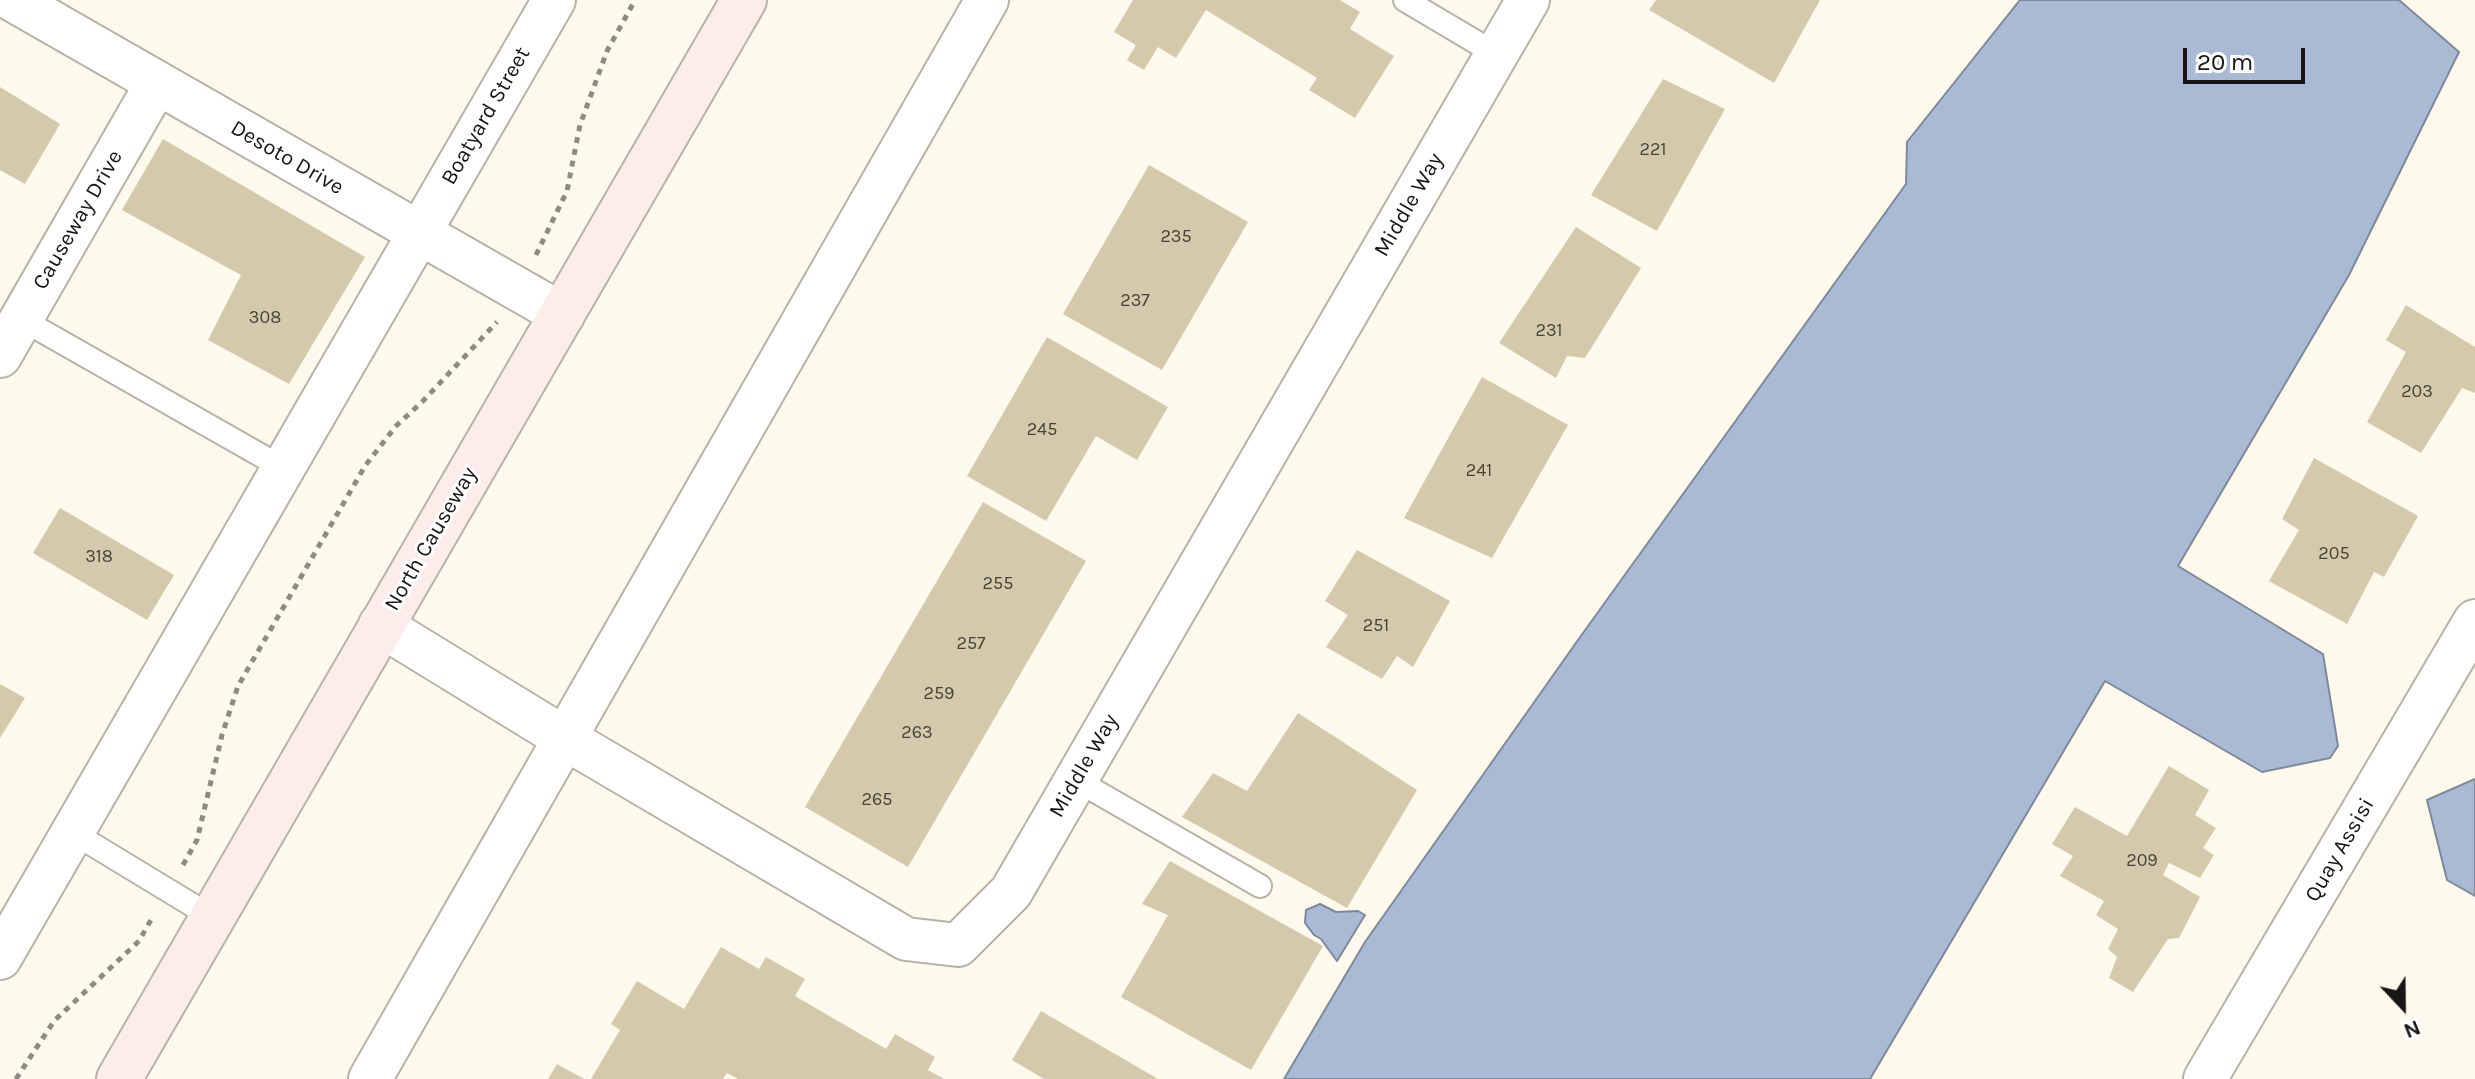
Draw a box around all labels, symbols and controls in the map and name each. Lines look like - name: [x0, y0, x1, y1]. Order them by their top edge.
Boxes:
- scale bar: [2187, 32, 2309, 82]
- street label: Boatyard Street: [436, 42, 536, 190]
- text: 20 m: [2197, 48, 2253, 76]
- street label: Desoto Drive: [226, 115, 348, 201]
- house number: 221: [1640, 139, 1666, 161]
- street label: Causeway Drive: [27, 146, 129, 294]
- street label: Middle Way: [1369, 148, 1449, 262]
- house number: 235: [1160, 226, 1192, 248]
- house number: 237: [1120, 290, 1150, 312]
- house number: 308: [249, 307, 281, 329]
- house number: 231: [1535, 320, 1563, 342]
- house number: 203: [2401, 381, 2433, 403]
- house number: 245: [1027, 419, 1057, 441]
- house number: 241: [1466, 460, 1492, 482]
- street label: North Causeway: [379, 462, 483, 616]
- house number: 205: [2318, 543, 2350, 565]
- house number: 318: [85, 546, 113, 568]
- house number: 255: [983, 573, 1013, 595]
- house number: 251: [1363, 615, 1389, 637]
- house number: 257: [956, 633, 986, 655]
- house number: 259: [923, 683, 955, 705]
- street label: Middle Way: [1044, 709, 1124, 823]
- house number: 263: [901, 722, 933, 744]
- house number: 265: [862, 789, 892, 811]
- street label: Quay Assisi: [2300, 793, 2380, 907]
- house number: 209: [2126, 850, 2158, 872]
- north arrow: [2363, 967, 2443, 1047]
- text: N: [2400, 1014, 2424, 1044]

